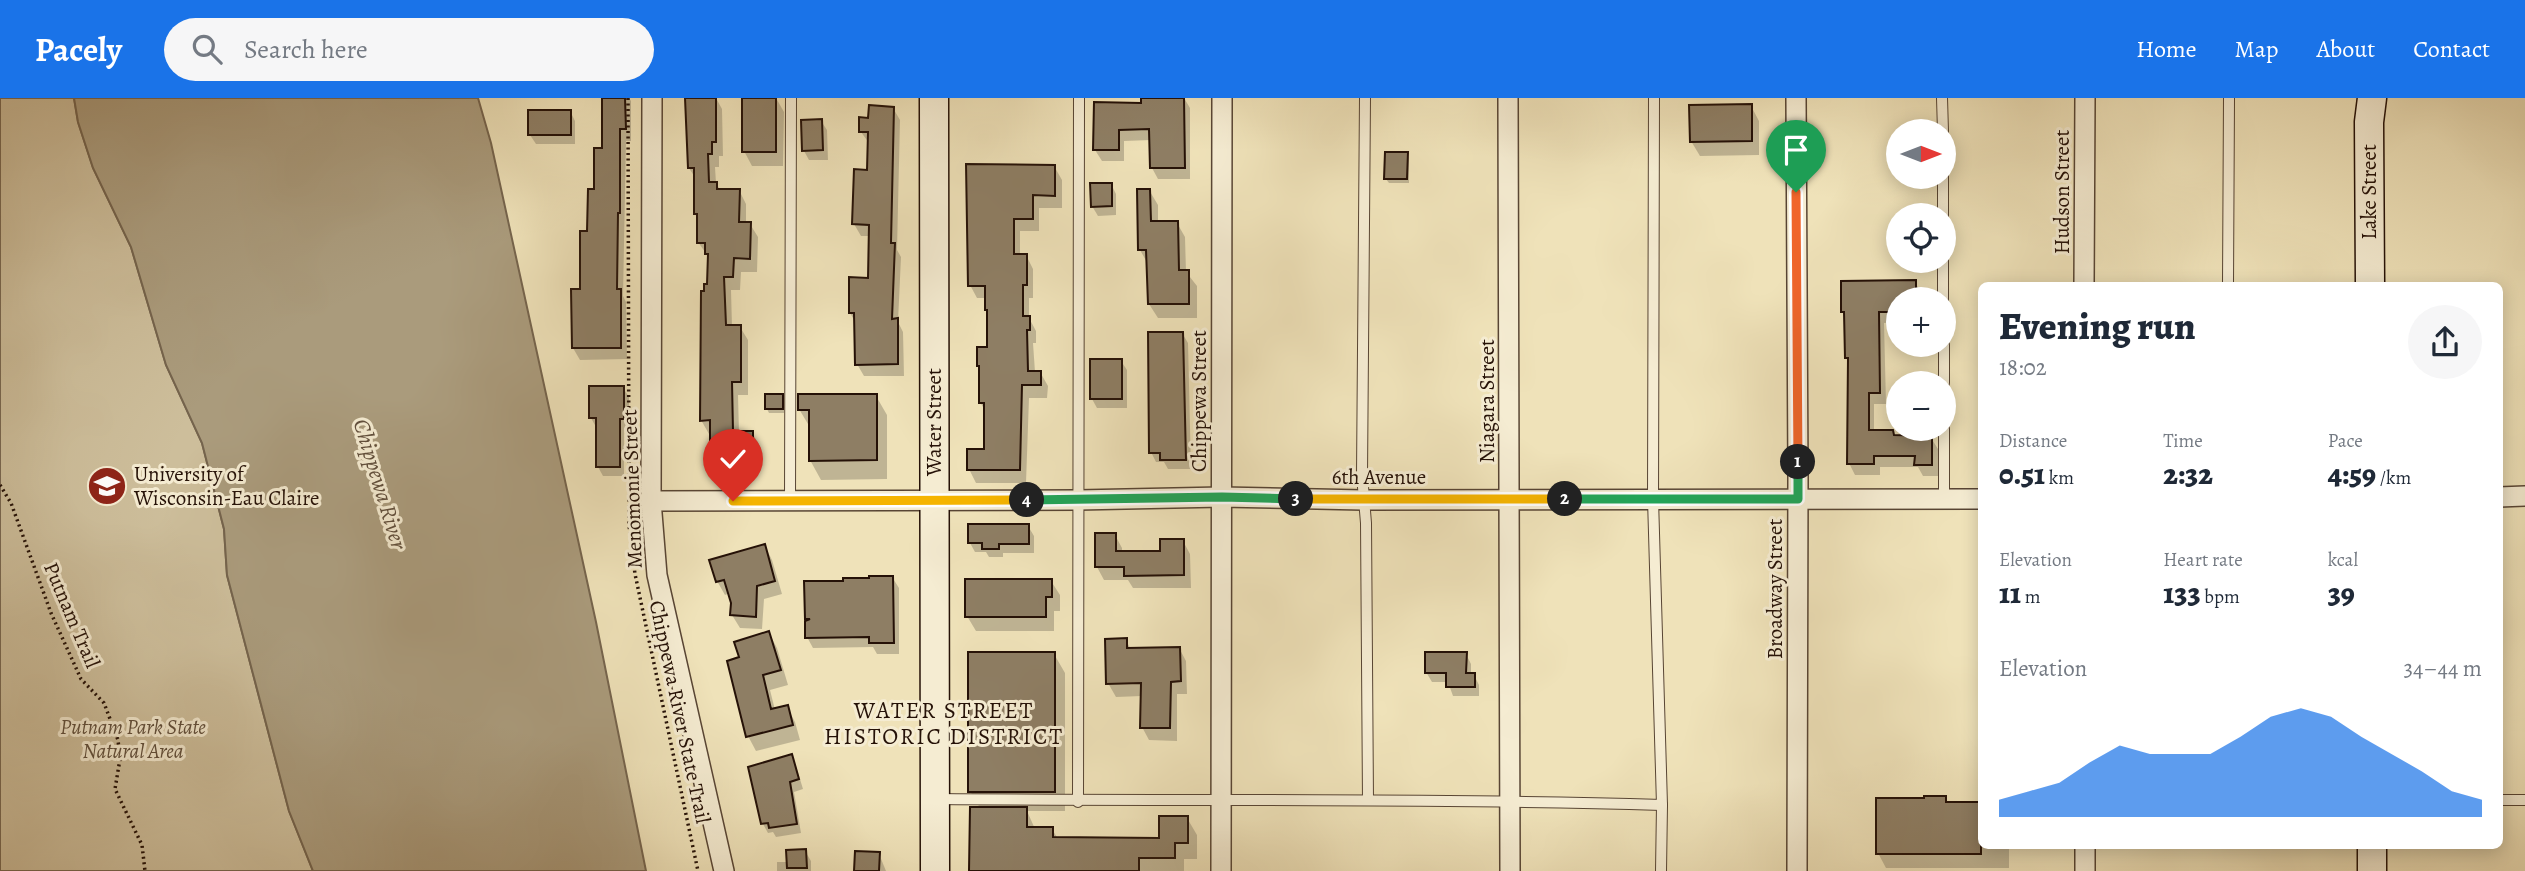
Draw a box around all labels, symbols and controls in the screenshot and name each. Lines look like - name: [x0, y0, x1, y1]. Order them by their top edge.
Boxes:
- search box: [164, 18, 654, 81]
- text: Pacely: [35, 27, 122, 72]
- icon: search: [188, 30, 226, 68]
- text: Search here: [244, 32, 368, 67]
- text: Home: [2136, 33, 2197, 65]
- text: Map: [2235, 33, 2279, 65]
- text: About: [2317, 33, 2375, 65]
- text: Contact: [2413, 33, 2490, 65]
- north arrow: [1886, 119, 1956, 189]
- map controls: [1886, 119, 1956, 441]
- pin: [1766, 120, 1826, 192]
- street label: Hudson Street: [2048, 130, 2076, 254]
- icon: arrive: [1777, 131, 1815, 169]
- street label: Lake Street: [2355, 144, 2383, 240]
- button: locate: [1886, 203, 1956, 273]
- button: +: [1886, 287, 1956, 357]
- text: Evening run: [1999, 300, 2196, 352]
- button: share: [2408, 305, 2482, 379]
- street label: Chippewa Street: [1185, 330, 1213, 472]
- street label: Niagara Street: [1473, 339, 1501, 463]
- text: 18:02: [1999, 352, 2047, 383]
- street label: Water Street: [920, 368, 948, 477]
- button: −: [1886, 371, 1956, 441]
- street label: Menomonie Street: [615, 409, 649, 569]
- water label: Chippewa River: [346, 415, 415, 554]
- text: Distance: [1999, 428, 2067, 454]
- text: Time: [2163, 428, 2203, 454]
- text: Pace: [2328, 428, 2363, 454]
- pin: [703, 429, 763, 501]
- icon: check: [714, 440, 752, 478]
- pin: 1: [1780, 444, 1815, 480]
- text: 1: [1794, 448, 1801, 474]
- text: 0.51: [1999, 454, 2045, 494]
- text: 2:32: [2163, 454, 2213, 494]
- text: 4:59: [2328, 454, 2376, 494]
- place label: University of Wisconsin-Eau Claire: [133, 460, 319, 512]
- street label: 6th Avenue: [1332, 463, 1426, 491]
- school or university icon: University of Wisconsin-Eau Claire: [86, 465, 128, 507]
- text: km: [2045, 465, 2074, 491]
- text: /km: [2376, 465, 2411, 491]
- pin: 4: [1010, 482, 1044, 518]
- pin: 3: [1278, 482, 1314, 516]
- pin: 2: [1548, 482, 1582, 516]
- text: 3: [1291, 485, 1300, 511]
- text: 2: [1560, 485, 1569, 511]
- text: 4: [1022, 486, 1031, 512]
- street label: Broadway Street: [1761, 519, 1789, 659]
- text: Elevation: [1999, 547, 2072, 573]
- text: Heart rate: [2163, 547, 2243, 573]
- text: kcal: [2328, 547, 2358, 573]
- street label: Putnam Trail: [37, 558, 107, 672]
- text: 11: [1999, 573, 2021, 613]
- text: 133: [2163, 573, 2201, 613]
- text: 39: [2328, 573, 2355, 613]
- text: m: [2021, 584, 2041, 610]
- text: bpm: [2201, 584, 2240, 610]
- street label: Chippewa River State Trail: [643, 598, 717, 826]
- text: Elevation: [1999, 653, 2087, 684]
- text: 34–44 m: [2404, 653, 2482, 684]
- district label: WATER STREET HISTORIC DISTRICT: [824, 695, 1064, 752]
- park label: Putnam Park State Natural Area: [60, 713, 206, 765]

